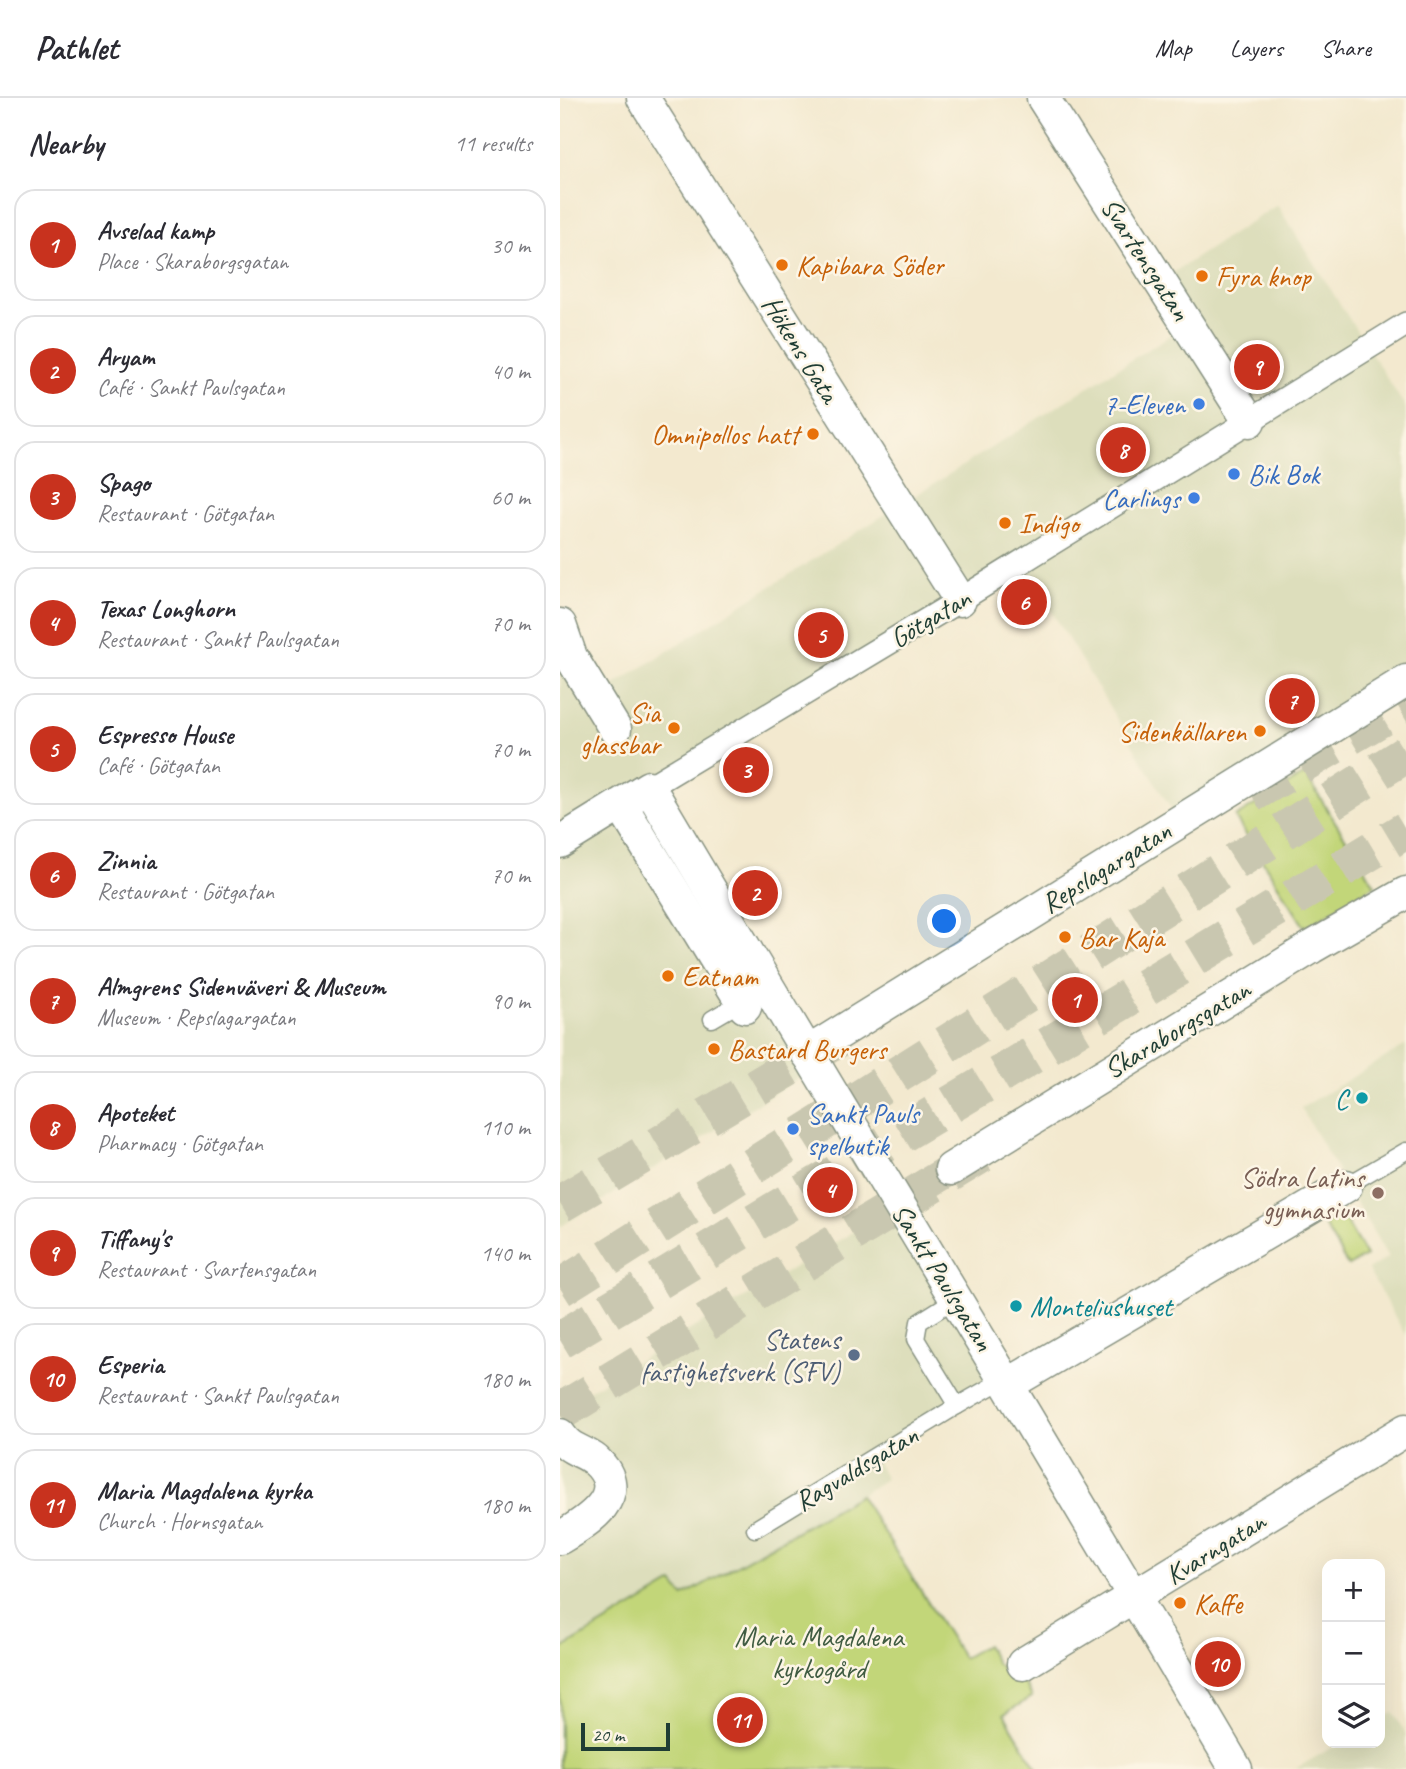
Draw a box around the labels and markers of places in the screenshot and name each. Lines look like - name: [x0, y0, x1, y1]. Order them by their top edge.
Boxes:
- place label: Kapibara Söder: [796, 248, 945, 283]
- marker: Kapibara Söder: [774, 257, 790, 273]
- place label: Fyra knop: [1216, 259, 1312, 294]
- marker: Fyra knop: [1194, 268, 1210, 284]
- pin: 9: [1234, 341, 1280, 393]
- place label: 7-Eleven: [1104, 387, 1186, 422]
- marker: 7-Eleven: [1191, 396, 1207, 412]
- place label: Omnipollos hatt: [651, 417, 803, 452]
- pin: 8: [1100, 424, 1146, 476]
- marker: Omnipollos hatt: [805, 426, 821, 442]
- place label: Bik Bok: [1248, 457, 1321, 492]
- marker: Bik Bok: [1226, 466, 1242, 482]
- place label: Carlings: [1102, 481, 1182, 516]
- marker: Carlings: [1186, 490, 1202, 506]
- place label: Indigo: [1019, 506, 1082, 541]
- marker: Indigo: [997, 515, 1013, 531]
- pin: 6: [1001, 576, 1047, 628]
- pin: 5: [798, 609, 844, 661]
- pin: 7: [1269, 675, 1315, 727]
- place label: Sia glassbar: [581, 695, 662, 762]
- place label: Sidenkällaren: [1118, 714, 1247, 749]
- marker: Sia glassbar: [666, 720, 682, 736]
- marker: Sidenkällaren: [1252, 723, 1268, 739]
- pin: 3: [723, 744, 769, 796]
- pin: 2: [732, 867, 778, 919]
- place label: Bar Kaja: [1079, 920, 1167, 955]
- marker: Bar Kaja: [1057, 929, 1073, 945]
- place label: Eatnam: [682, 959, 759, 994]
- marker: Eatnam: [660, 968, 676, 984]
- pin: 1: [1052, 974, 1098, 1026]
- place label: Bastard Burgers: [728, 1032, 889, 1067]
- marker: Bastard Burgers: [706, 1041, 722, 1057]
- place label: C: [1335, 1081, 1351, 1116]
- marker: C: [1354, 1090, 1370, 1106]
- place label: Sankt Pauls spelbutik: [807, 1096, 921, 1163]
- marker: Sankt Pauls spelbutik: [785, 1121, 801, 1137]
- place label: Södra Latins gymnasium: [1241, 1160, 1366, 1227]
- pin: 4: [807, 1164, 853, 1216]
- marker: Södra Latins gymnasium: [1370, 1185, 1386, 1201]
- place label: Monteliushuset: [1030, 1289, 1175, 1324]
- marker: Monteliushuset: [1008, 1298, 1024, 1314]
- place label: Statens fastighetsverk (SFV): [640, 1322, 842, 1389]
- marker: Statens fastighetsverk (SFV): [846, 1347, 862, 1363]
- place label: Kaffe: [1194, 1586, 1244, 1621]
- marker: Kaffe: [1172, 1595, 1188, 1611]
- pin: 10: [1195, 1638, 1241, 1690]
- pin: 11: [717, 1694, 763, 1746]

